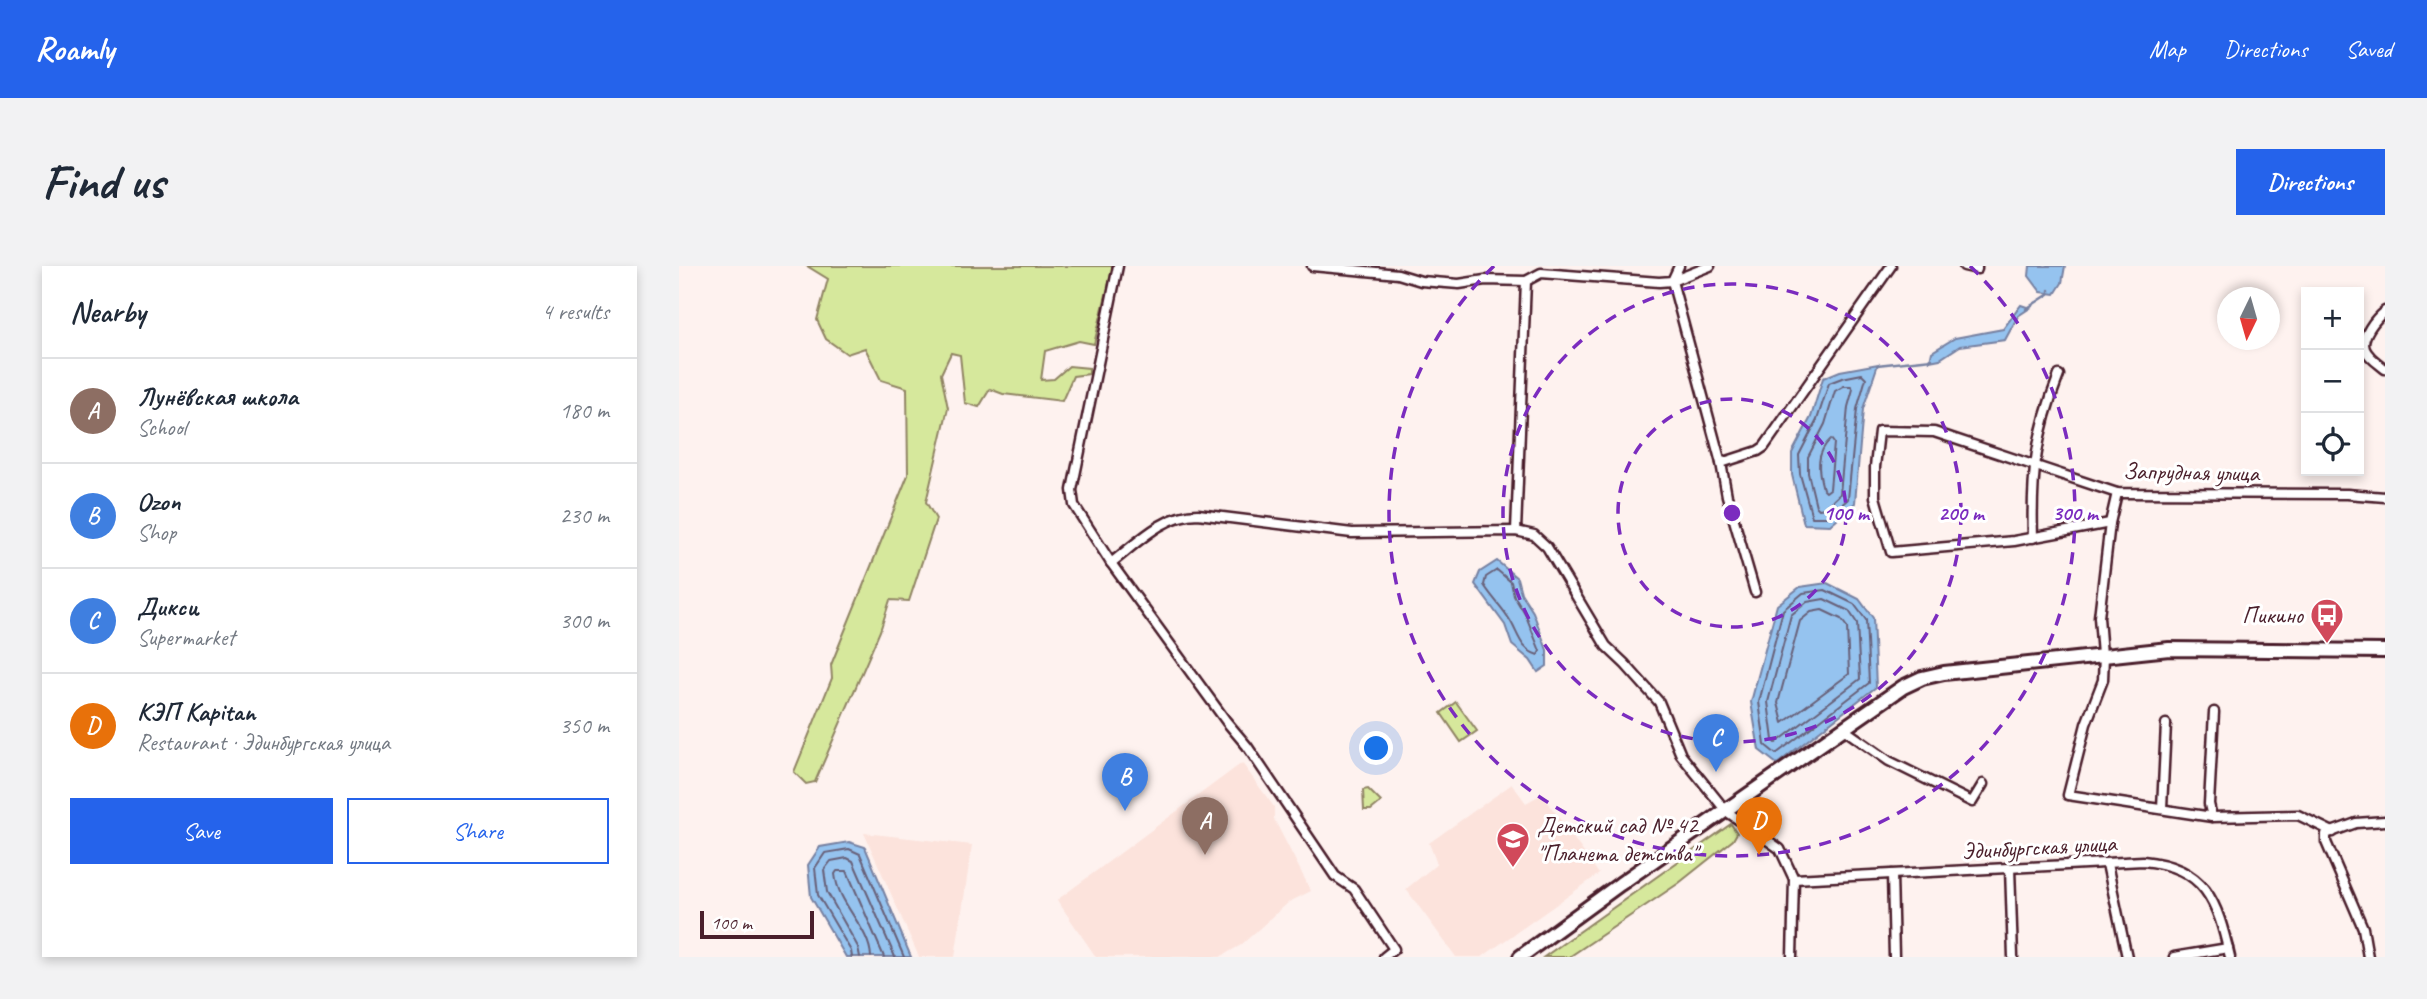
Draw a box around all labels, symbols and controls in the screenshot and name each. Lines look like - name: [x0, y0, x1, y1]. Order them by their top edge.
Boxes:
- text: Roamly: [35, 28, 114, 70]
- text: Map: [2149, 34, 2186, 64]
- text: Directions: [2224, 34, 2307, 64]
- text: Saved: [2345, 34, 2392, 64]
- button: Directions: [2236, 149, 2385, 215]
- text: Find us: [42, 151, 164, 213]
- north arrow: [2217, 287, 2280, 350]
- map controls: [2301, 287, 2364, 476]
- button: +: [2301, 287, 2364, 350]
- text: Nearby: [70, 293, 146, 331]
- text: 4 results: [542, 297, 609, 326]
- button: −: [2301, 350, 2364, 413]
- text: Лунёвская школа: [137, 380, 298, 413]
- text: A: [87, 396, 99, 425]
- text: 180 m: [560, 396, 609, 425]
- text: School: [137, 413, 186, 442]
- button: locate: [2301, 413, 2364, 476]
- street label: Запрудная улица: [2123, 456, 2261, 488]
- text: Ozon: [137, 485, 180, 518]
- text: 100 m: [1823, 500, 1871, 526]
- text: 200 m: [1938, 500, 1986, 526]
- text: 300 m: [2052, 500, 2100, 526]
- text: B: [87, 501, 99, 530]
- text: 230 m: [560, 501, 609, 530]
- centre of rings: [1720, 501, 1744, 525]
- text: Shop: [137, 518, 176, 547]
- text: Дикси: [137, 590, 199, 623]
- bus stop icon: Пикино: [2308, 596, 2346, 645]
- place label: Пикино: [2242, 600, 2305, 630]
- text: C: [88, 606, 98, 635]
- text: 300 m: [560, 606, 609, 635]
- text: Supermarket: [137, 623, 235, 652]
- text: КЭП Kapitan: [137, 695, 255, 728]
- text: D: [86, 711, 100, 740]
- text: 350 m: [560, 711, 609, 740]
- pin: C: [1693, 714, 1739, 772]
- text: Restaurant · Эдинбургская улица: [137, 728, 390, 757]
- your location: [1359, 731, 1393, 765]
- pin: B: [1102, 753, 1148, 811]
- pin: A: [1182, 797, 1228, 855]
- pin: D: [1736, 797, 1782, 855]
- button: Save: [70, 798, 333, 864]
- button: Share: [347, 798, 609, 864]
- place label: Детский сад № 42 "Планета детства": [1537, 810, 1702, 868]
- school or university icon: Детский сад № 42 "Планета детства": [1494, 820, 1532, 869]
- street label: Эдинбургская улица: [1961, 828, 2119, 866]
- scale bar: [700, 908, 814, 940]
- text: 100 m: [711, 911, 752, 935]

